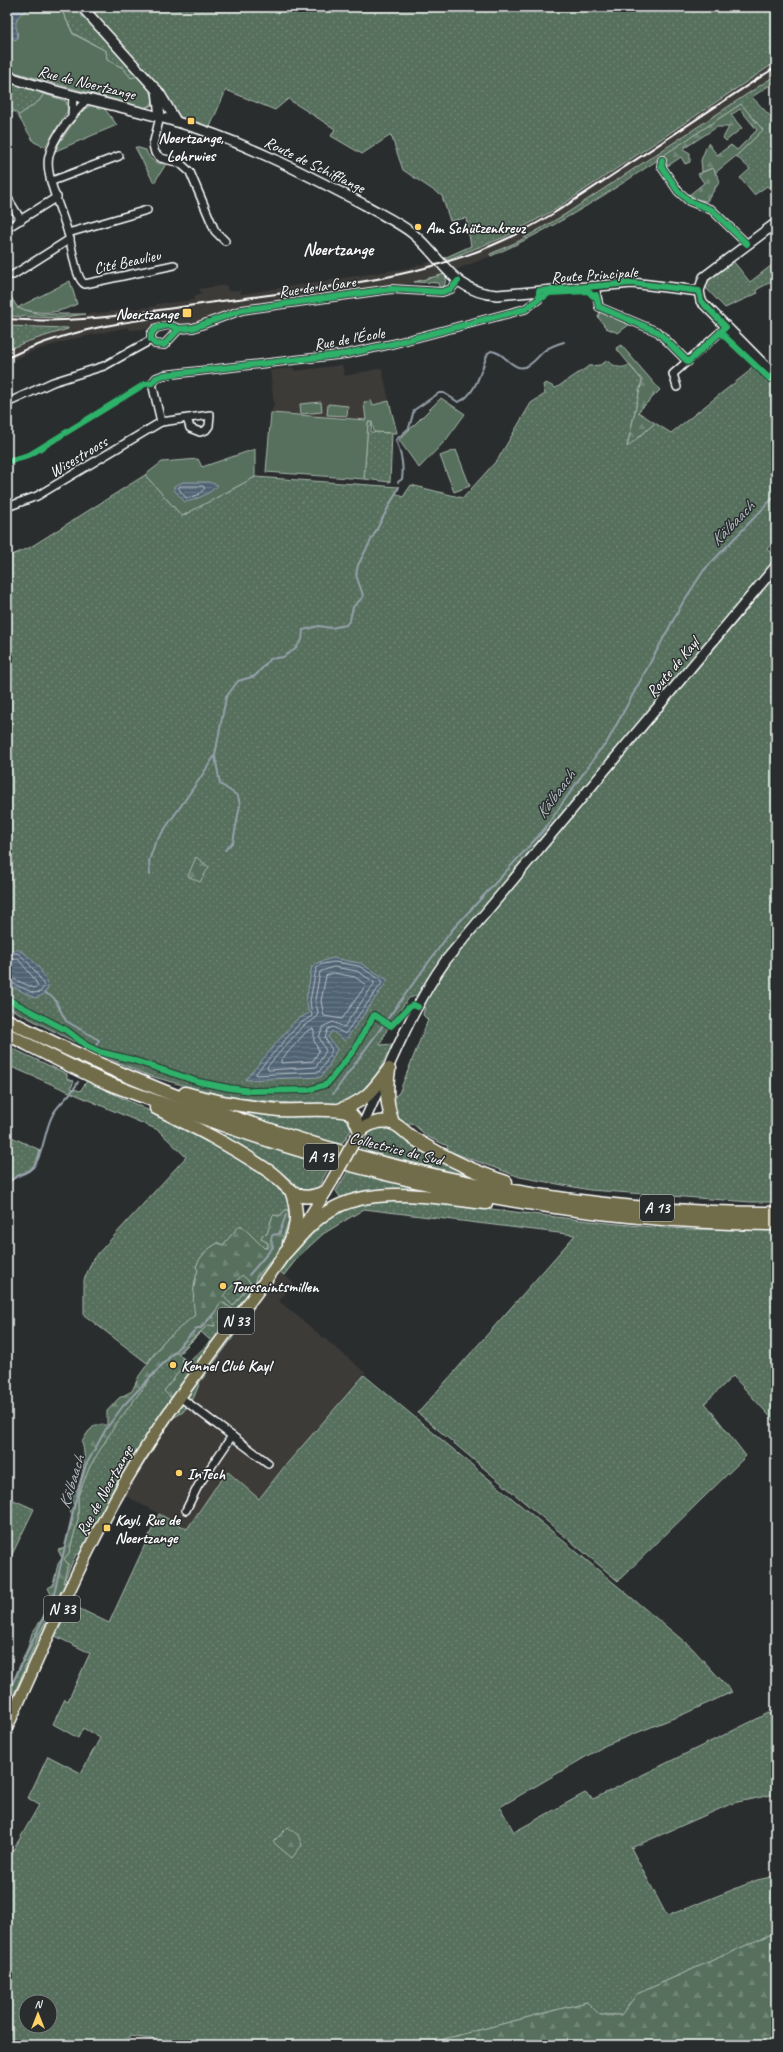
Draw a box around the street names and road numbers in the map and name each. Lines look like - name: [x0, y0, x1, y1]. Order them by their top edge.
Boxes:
- street label: Rue de Noertzange: [36, 61, 139, 105]
- street label: Route de Schifflange: [261, 132, 370, 199]
- street label: Cité Beaulieu: [92, 245, 163, 279]
- street label: Route Principale: [550, 262, 640, 288]
- street label: Rue de la Gare: [278, 271, 359, 302]
- street label: Rue de l'École: [312, 323, 388, 355]
- street label: Wisestrooss: [46, 431, 113, 482]
- street label: Route de Kayl: [642, 631, 706, 702]
- street label: Collectrice du Sud: [347, 1128, 447, 1171]
- road number: A 13: [304, 1144, 338, 1170]
- road number: A 13: [640, 1195, 674, 1221]
- road number: N 33: [218, 1308, 254, 1334]
- street label: Rue de Noertzange: [72, 1440, 139, 1539]
- road number: N 33: [44, 1596, 80, 1622]

